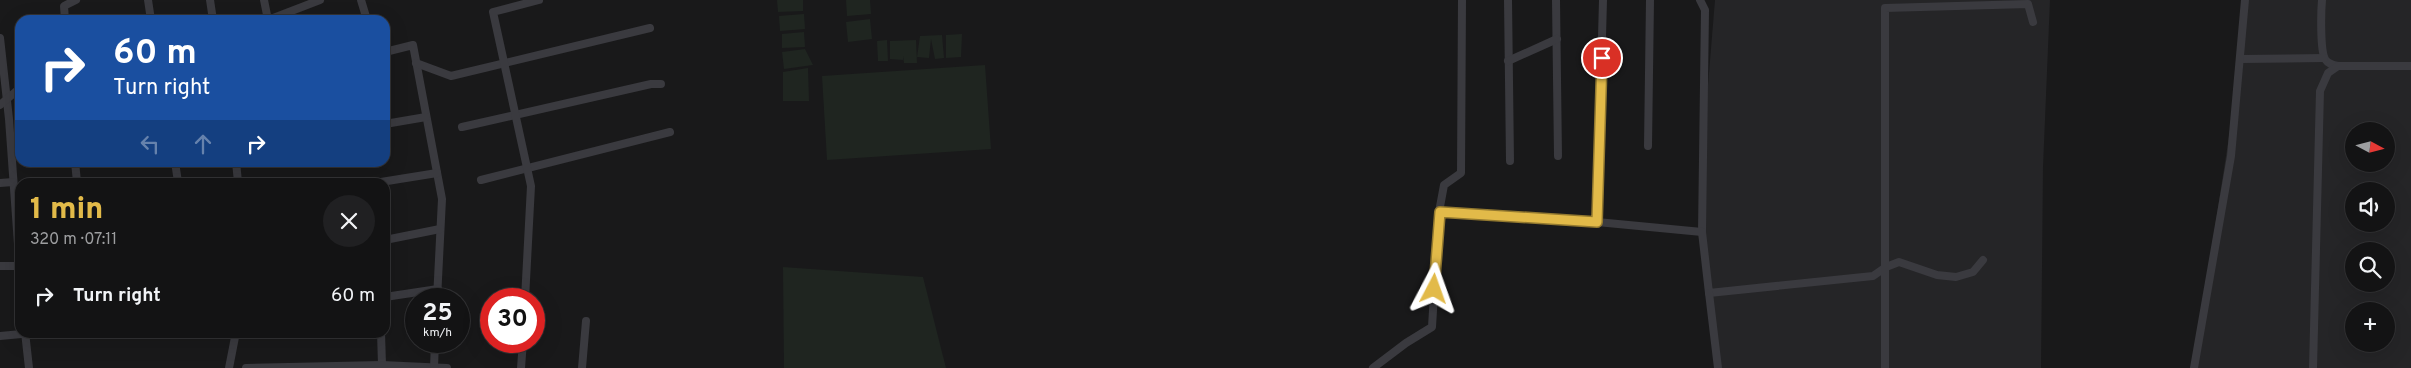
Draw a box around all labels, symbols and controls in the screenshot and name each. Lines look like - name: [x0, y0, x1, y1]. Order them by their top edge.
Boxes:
- text: 60 m: [113, 32, 197, 76]
- icon: right: [30, 35, 95, 100]
- pin: [1581, 37, 1623, 79]
- icon: arrive: [1588, 44, 1616, 72]
- text: Turn right: [113, 75, 210, 102]
- north arrow: [2345, 122, 2395, 172]
- map controls: [2345, 122, 2395, 352]
- icon: left: [136, 130, 164, 158]
- icon: ahead: [189, 130, 217, 158]
- icon: right: [242, 130, 270, 158]
- button: sound: [2345, 182, 2395, 232]
- text: 1 min: [30, 192, 103, 229]
- button: close: [323, 195, 375, 247]
- text: 320 m · 07:11: [30, 230, 117, 250]
- button: search: [2345, 242, 2395, 292]
- position arrow: [1407, 262, 1459, 314]
- icon: right: [30, 282, 58, 310]
- text: Turn right: [73, 284, 161, 308]
- text: 60 m: [331, 284, 375, 308]
- speed limit sign: 30: [480, 288, 545, 353]
- text: 25: [422, 298, 453, 330]
- button: +: [2345, 302, 2395, 352]
- text: km/h: [423, 325, 452, 341]

